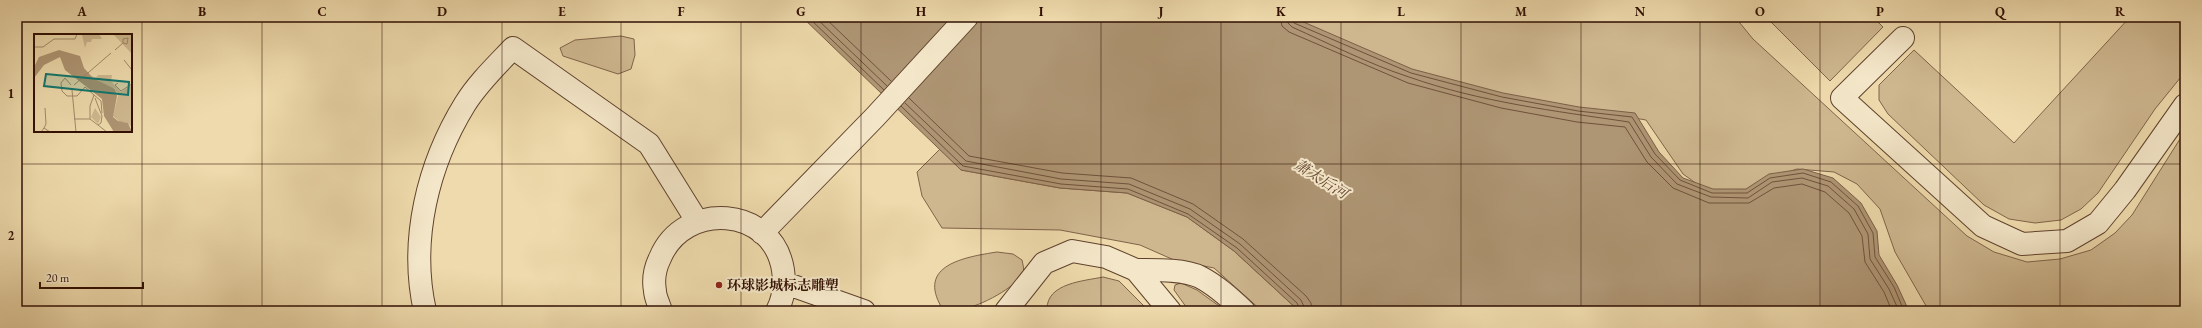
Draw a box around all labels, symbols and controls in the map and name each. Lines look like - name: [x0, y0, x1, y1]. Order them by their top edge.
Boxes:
- text: A: [76, 3, 87, 20]
- text: B: [198, 3, 206, 20]
- text: C: [317, 3, 327, 20]
- text: D: [437, 3, 447, 20]
- text: E: [558, 3, 566, 20]
- text: F: [677, 3, 685, 20]
- text: G: [796, 3, 806, 20]
- text: H: [916, 3, 927, 20]
- text: I: [1039, 3, 1044, 20]
- text: J: [1157, 3, 1164, 20]
- text: K: [1276, 3, 1287, 20]
- text: L: [1397, 3, 1405, 20]
- text: M: [1515, 3, 1527, 20]
- text: N: [1635, 3, 1646, 20]
- text: O: [1755, 3, 1765, 20]
- text: P: [1876, 3, 1884, 20]
- text: Q: [1995, 3, 2007, 20]
- text: R: [2115, 3, 2125, 20]
- inset map: [34, 34, 132, 132]
- text: 1: [8, 85, 15, 102]
- water label: 萧太后河: [1291, 155, 1354, 204]
- text: 2: [8, 227, 15, 244]
- scale bar: [40, 264, 143, 290]
- text: 20 m: [46, 270, 70, 286]
- place label: 环球影城标志雕塑: [727, 276, 839, 294]
- marker: 环球影城标志雕塑: [714, 280, 724, 290]

